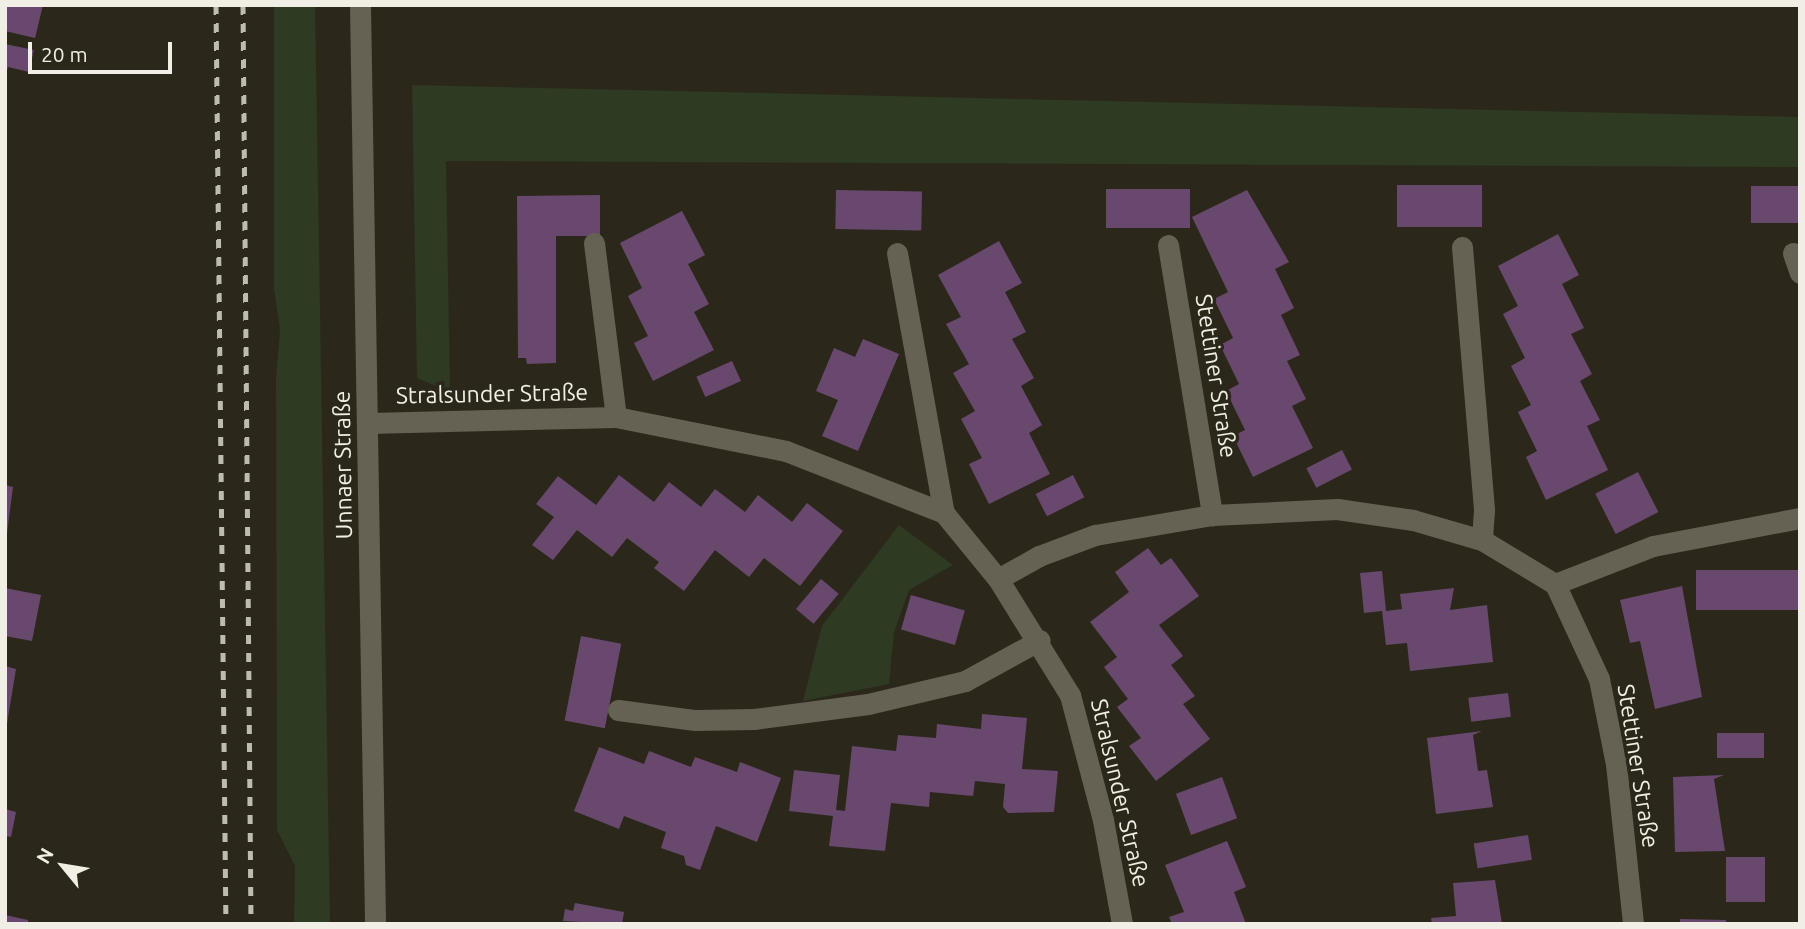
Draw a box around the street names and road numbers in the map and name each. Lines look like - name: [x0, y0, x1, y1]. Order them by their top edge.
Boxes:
- street label: Stettiner Straße: [1189, 292, 1243, 460]
- street label: Stralsunder Straße: [396, 379, 588, 409]
- street label: Unnaer Straße: [328, 390, 358, 540]
- street label: Stettiner Straße: [1611, 682, 1665, 850]
- street label: Stralsunder Straße: [1085, 696, 1155, 890]

